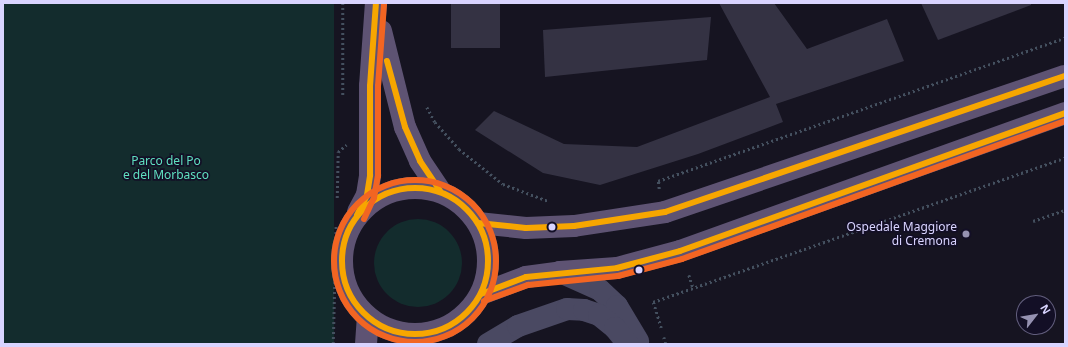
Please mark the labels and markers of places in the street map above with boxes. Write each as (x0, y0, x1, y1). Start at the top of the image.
place label: Ospedale Maggiore di Cremona (846, 220, 957, 248)
unlabelled marker (547, 222, 557, 232)
marker: Ospedale Maggiore di Cremona (960, 228, 972, 240)
unlabelled marker (634, 265, 644, 275)

